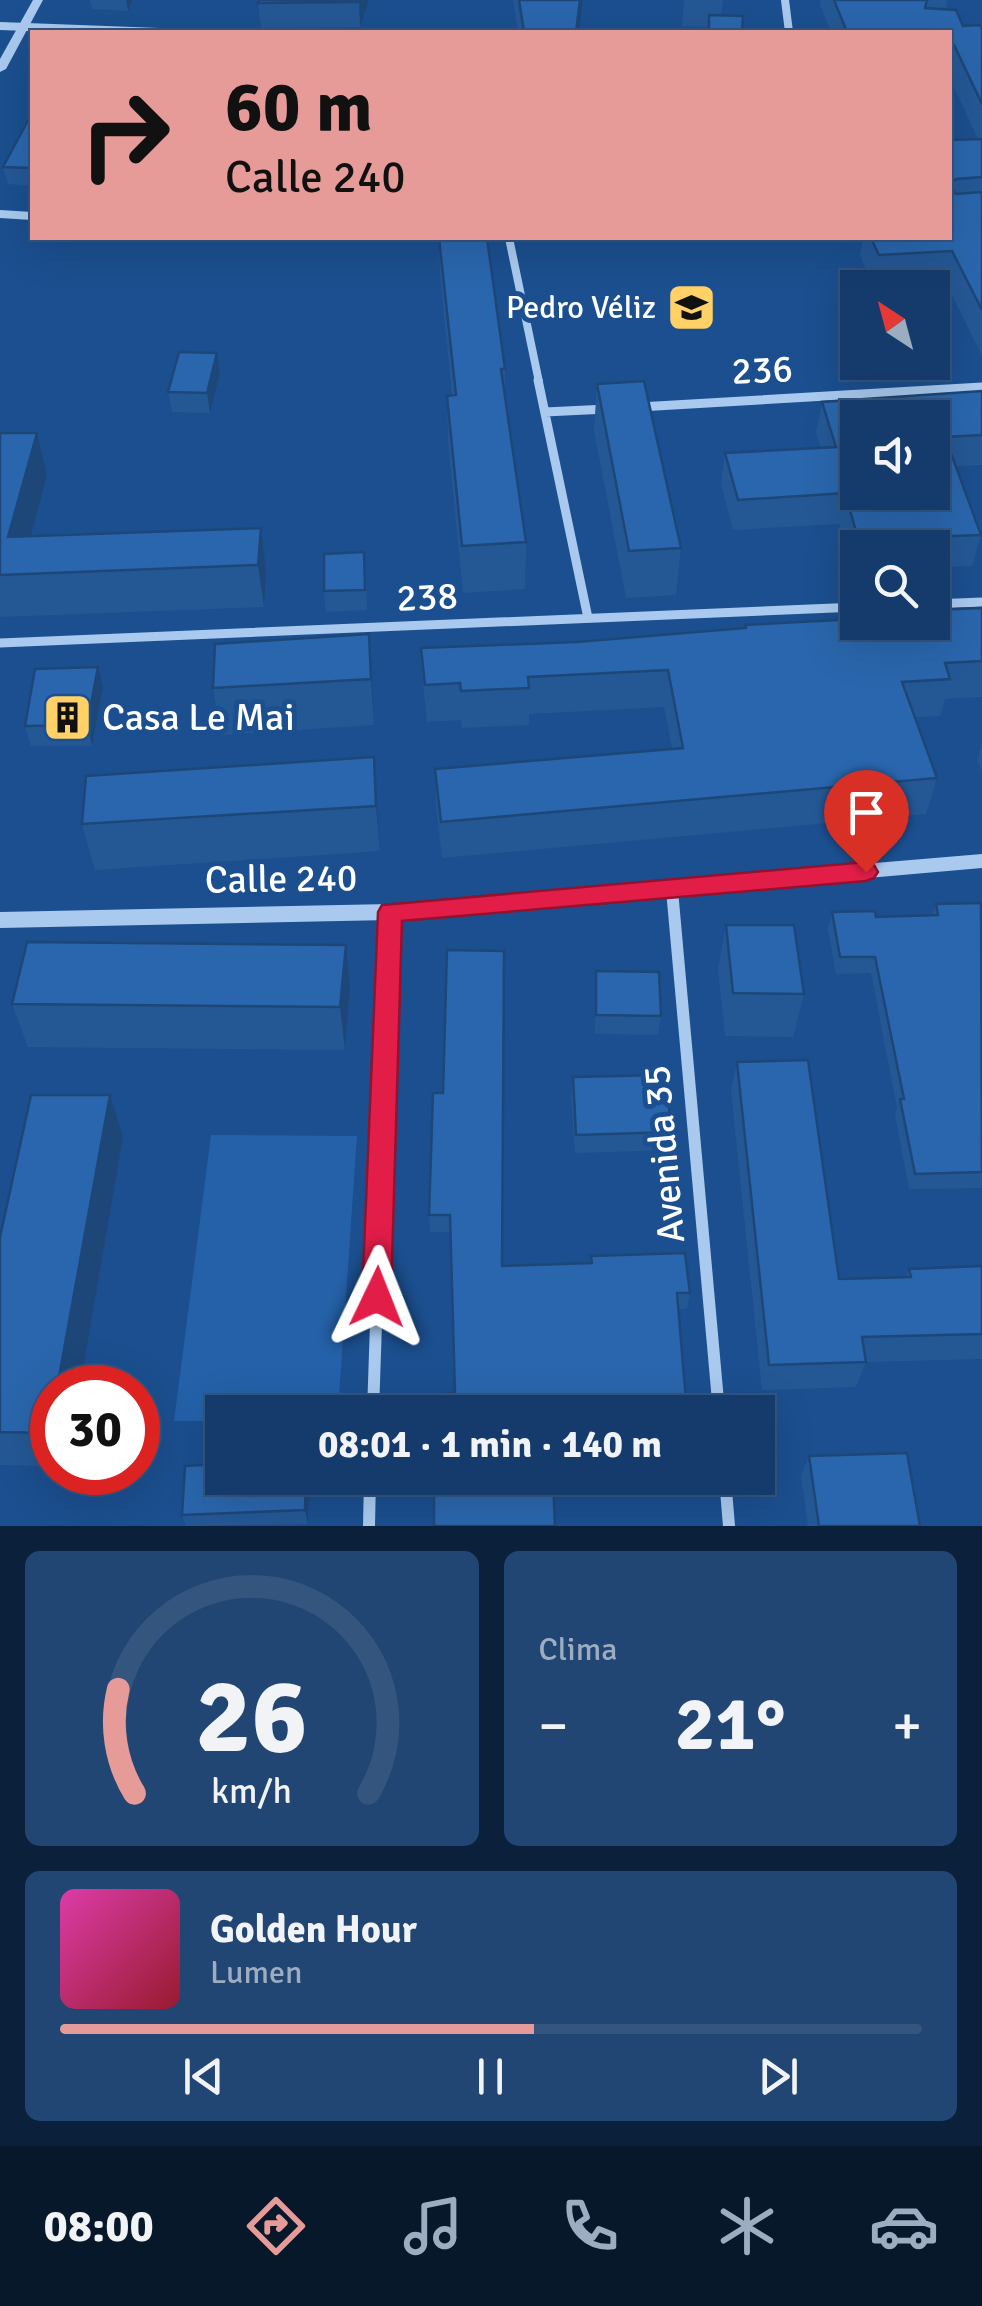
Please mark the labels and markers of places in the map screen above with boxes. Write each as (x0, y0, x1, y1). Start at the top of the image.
school or university icon: Pedro Véliz (665, 281, 717, 333)
place label: Pedro Véliz (506, 288, 656, 327)
building icon: Casa Le Mai (41, 691, 93, 743)
place label: Casa Le Mai (102, 694, 295, 741)
pin (824, 770, 909, 873)

